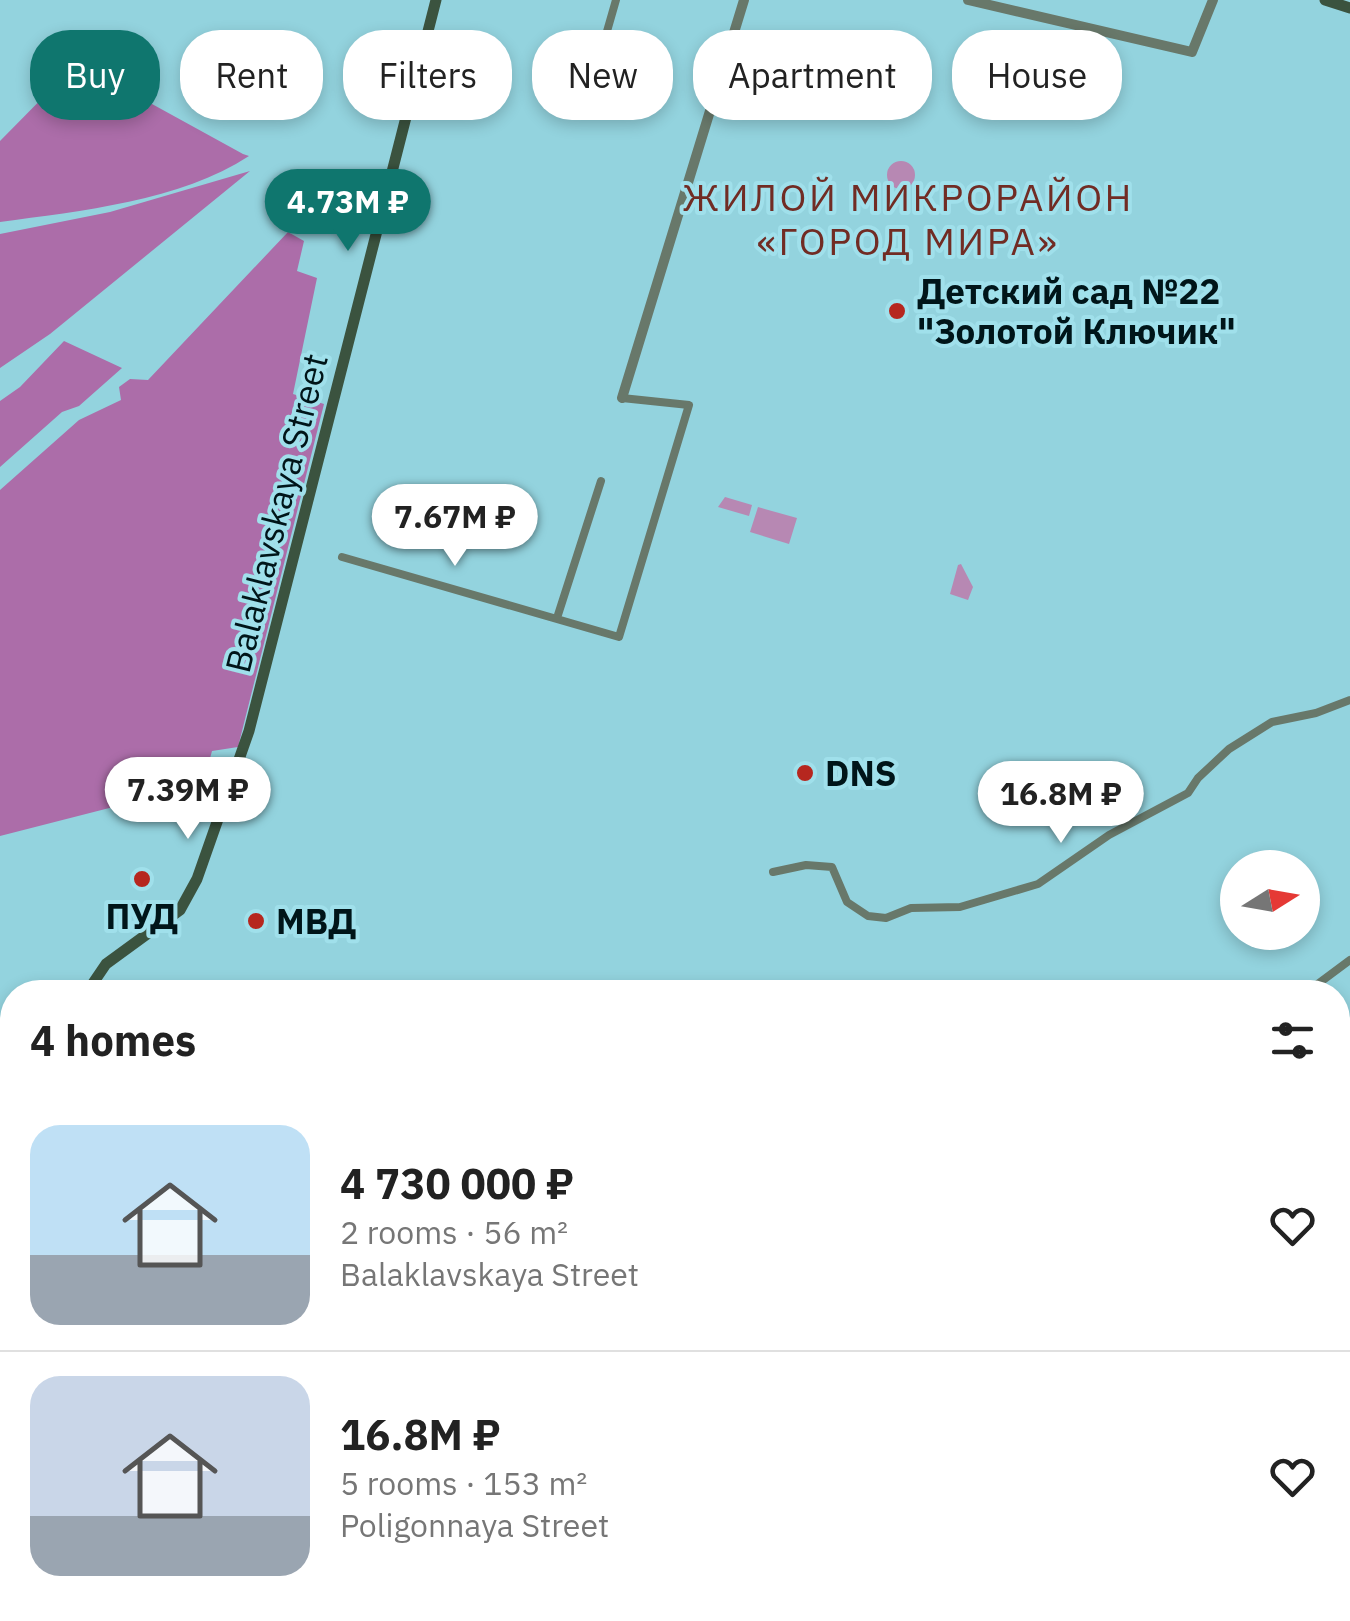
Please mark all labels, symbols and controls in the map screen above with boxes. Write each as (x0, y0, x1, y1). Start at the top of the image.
chip: Buy (30, 30, 160, 120)
chip: Rent (180, 30, 323, 120)
chip: Filters (343, 30, 512, 120)
chip: New (532, 30, 673, 120)
chip: Apartment (693, 30, 932, 120)
chip: House (952, 30, 1122, 120)
pin: 4.73M ₽ (256, 169, 440, 254)
district label: ЖИЛОЙ МИКРОРАЙОН «ГОРОД МИРА» (682, 172, 1134, 265)
text: 4.73M ₽ (287, 180, 409, 222)
place label: Детский сад №22 "Золотой Ключик" (917, 268, 1236, 354)
marker: Детский сад №22 "Золотой Ключик" (886, 300, 908, 322)
street label: Balaklavskaya Street (214, 349, 338, 677)
pin: 7.67M ₽ (363, 484, 547, 569)
text: 7.67M ₽ (394, 495, 516, 537)
place label: DNS (825, 750, 897, 796)
pin: 7.39M ₽ (96, 757, 280, 842)
pin: 16.8M ₽ (969, 761, 1153, 846)
marker: DNS (794, 762, 816, 784)
text: 7.39M ₽ (127, 768, 249, 810)
text: 16.8M ₽ (1000, 772, 1122, 814)
north arrow (1220, 850, 1320, 950)
map controls (1220, 850, 1320, 950)
marker: ПУД (131, 868, 153, 890)
place label: ПУД (106, 893, 178, 939)
place label: МВД (276, 898, 357, 944)
marker: МВД (245, 910, 267, 932)
text: 4 homes (30, 1013, 196, 1068)
icon: filters (1265, 1013, 1320, 1068)
text: 4 730 000 ₽ (340, 1156, 574, 1211)
icon: home (110, 1165, 230, 1285)
icon: heart (1265, 1198, 1320, 1253)
text: 2 rooms · 56 m² (340, 1211, 568, 1253)
text: Balaklavskaya Street (340, 1253, 639, 1295)
text: 16.8M ₽ (340, 1407, 501, 1462)
icon: home (110, 1416, 230, 1536)
icon: heart (1265, 1449, 1320, 1504)
text: 5 rooms · 153 m² (340, 1462, 587, 1504)
text: Poligonnaya Street (340, 1504, 609, 1546)

